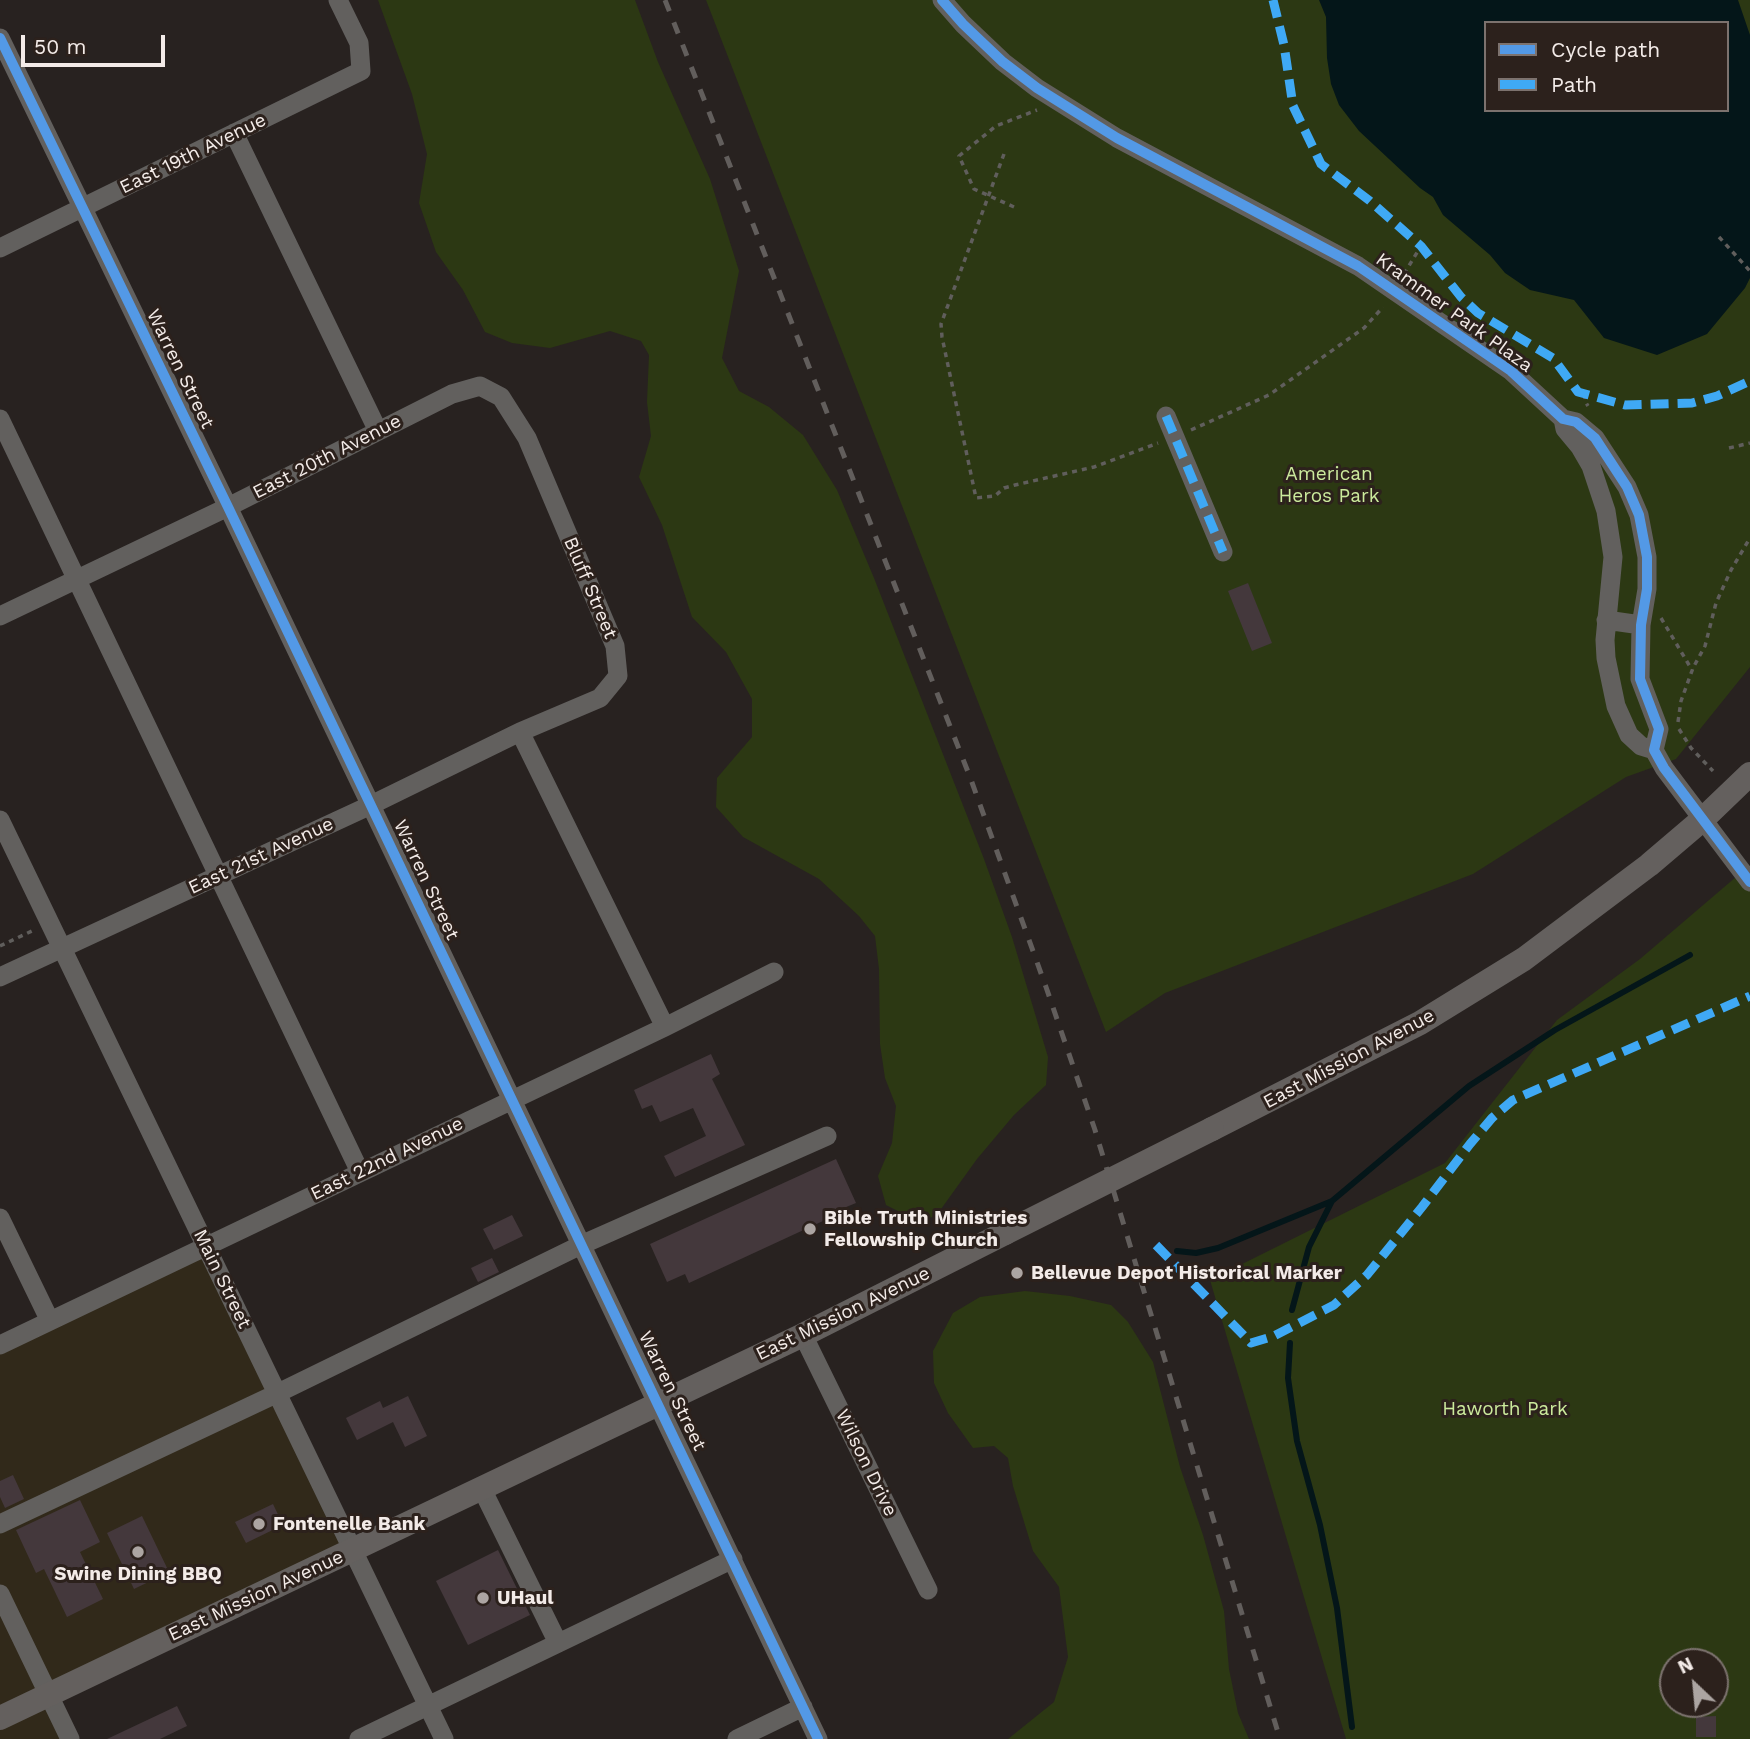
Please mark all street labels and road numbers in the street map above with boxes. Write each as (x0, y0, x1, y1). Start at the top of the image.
street label: East 19th Avenue (116, 109, 270, 199)
street label: Krammer Park Plaza (1371, 248, 1537, 378)
street label: Warren Street (141, 306, 219, 432)
street label: East 20th Avenue (249, 410, 405, 504)
street label: Bluff Street (558, 534, 622, 642)
street label: East 21st Avenue (185, 812, 337, 900)
street label: Warren Street (388, 816, 464, 944)
street label: East Mission Avenue (1260, 1004, 1438, 1114)
street label: East 22nd Avenue (307, 1112, 467, 1206)
street label: Main Street (188, 1226, 256, 1332)
street label: East Mission Avenue (752, 1262, 934, 1366)
street label: Warren Street (633, 1328, 711, 1454)
street label: Wilson Drive (830, 1406, 902, 1520)
street label: East Mission Avenue (165, 1545, 347, 1647)

